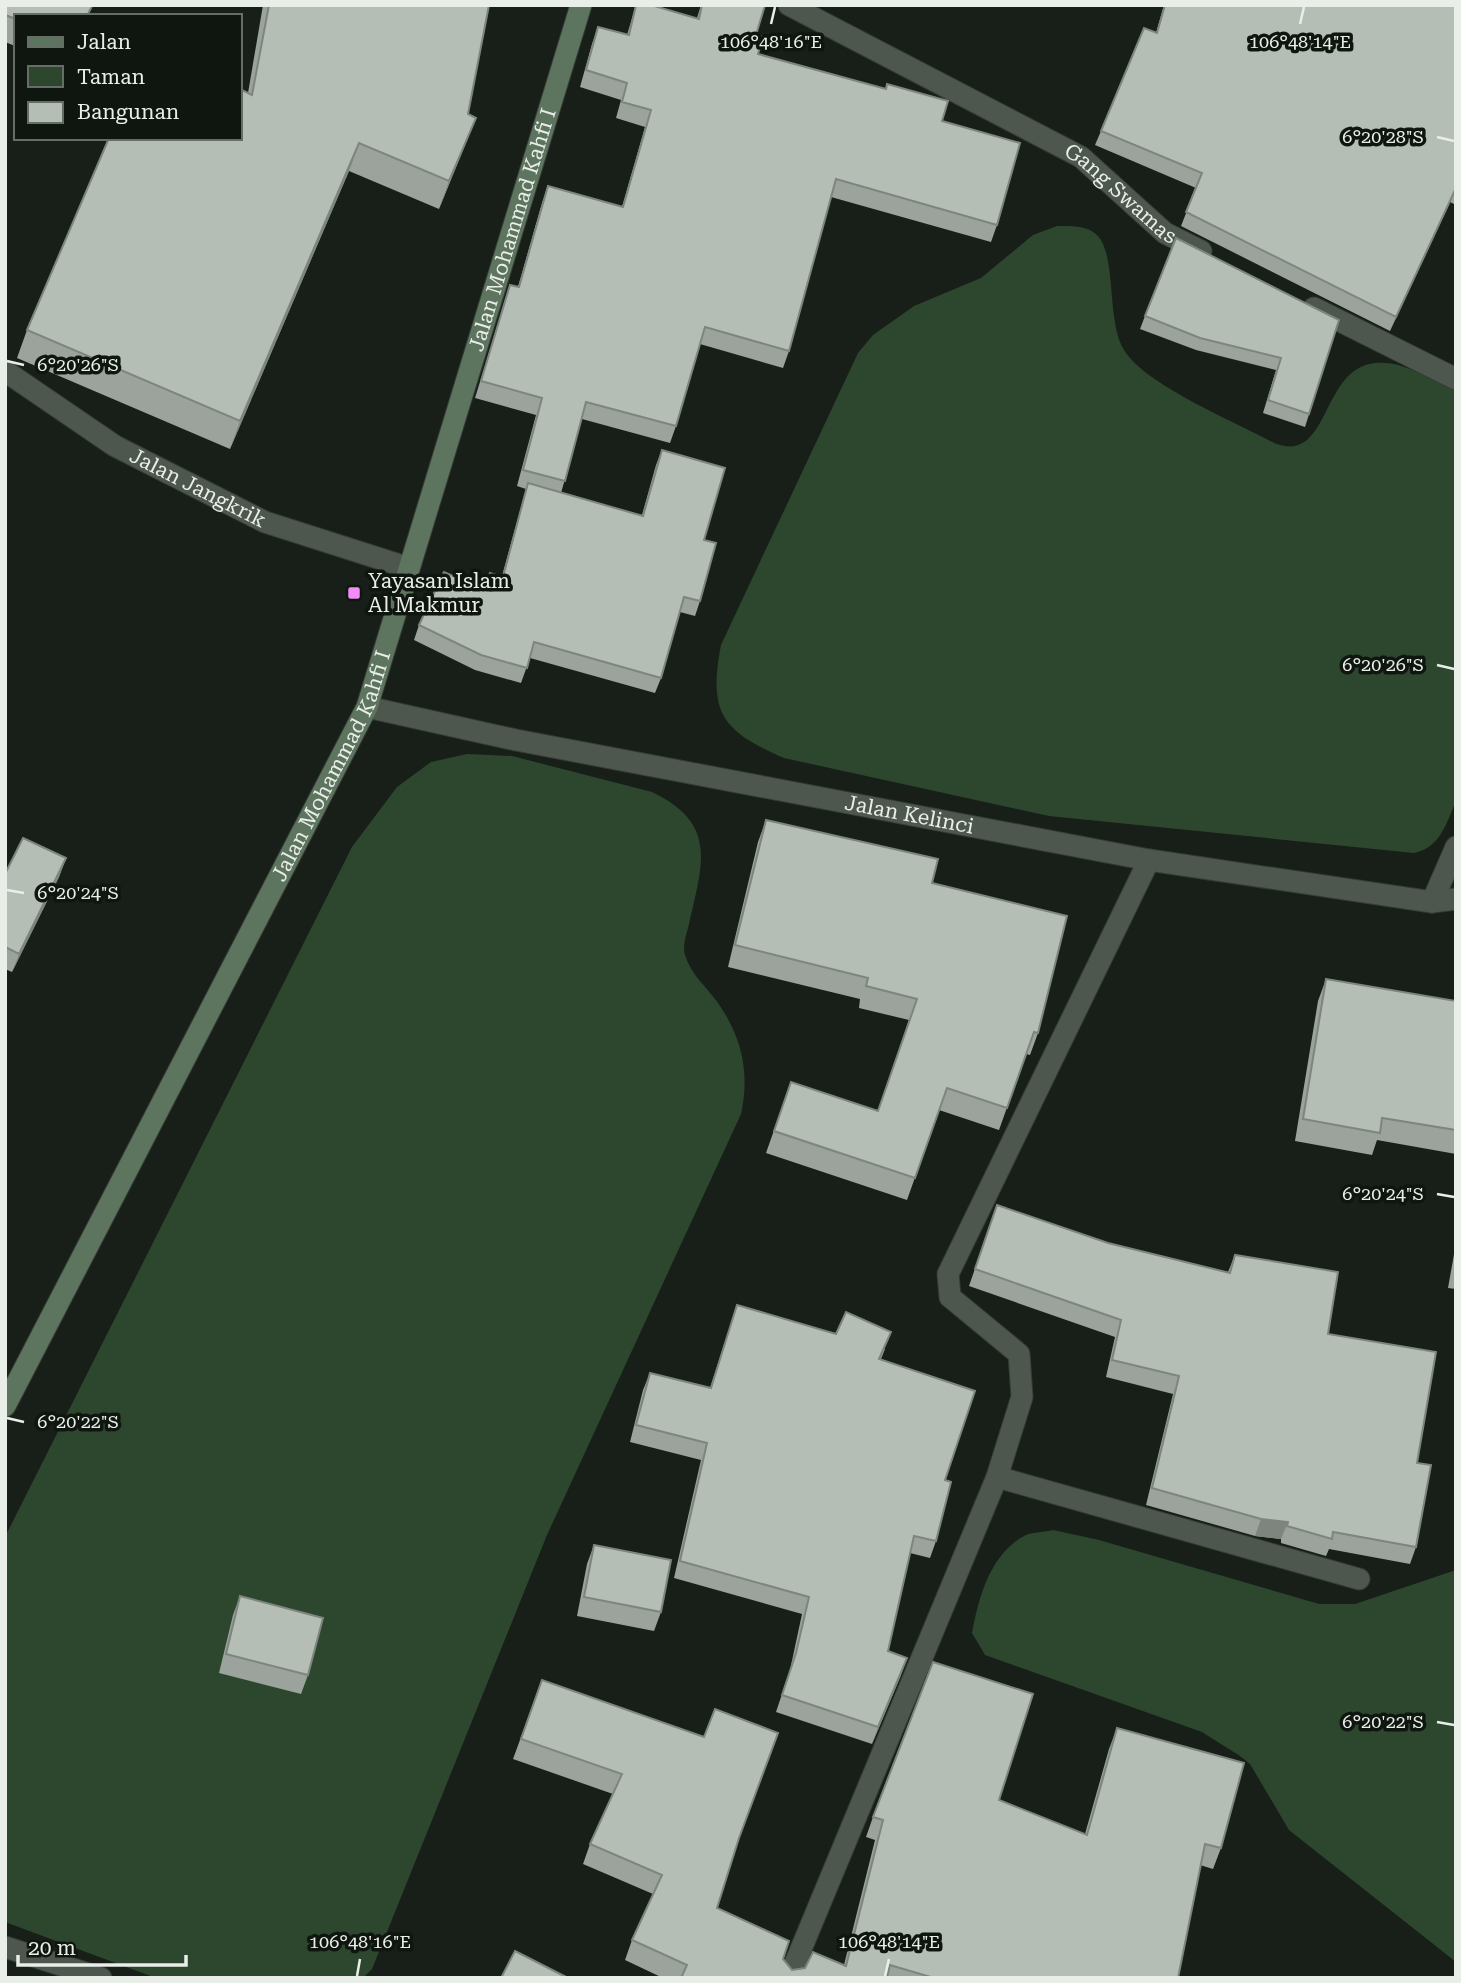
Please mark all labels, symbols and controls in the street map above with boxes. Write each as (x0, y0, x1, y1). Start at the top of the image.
legend (14, 14, 242, 140)
text: Jalan (77, 30, 132, 54)
text: 106°48'16"E (720, 31, 822, 52)
text: 106°48'14"E (1249, 31, 1351, 52)
text: Taman (77, 65, 146, 89)
text: Bangunan (77, 100, 180, 124)
street label: Jalan Mohammad Kahfi I (464, 105, 561, 354)
text: 6°20'28"S (1342, 126, 1424, 147)
street label: Gang Swamas (1061, 139, 1180, 249)
text: 6°20'26"S (37, 354, 119, 375)
street label: Jalan Jangkrik (126, 443, 270, 533)
place label: Yayasan Islam Al Makmur (368, 569, 510, 617)
marker: Yayasan Islam Al Makmur (346, 585, 362, 601)
street label: Jalan Mohammad Kahfi I (267, 648, 395, 885)
text: 6°20'26"S (1342, 654, 1424, 675)
street label: Jalan Kelinci (843, 791, 976, 839)
text: 6°20'24"S (37, 882, 119, 903)
text: 6°20'24"S (1342, 1183, 1424, 1204)
text: 6°20'22"S (37, 1411, 119, 1432)
text: 6°20'22"S (1342, 1711, 1424, 1732)
scale bar (18, 1924, 186, 1968)
text: 106°48'16"E (309, 1931, 411, 1952)
text: 106°48'14"E (838, 1931, 940, 1952)
text: 20 m (28, 1936, 76, 1960)

